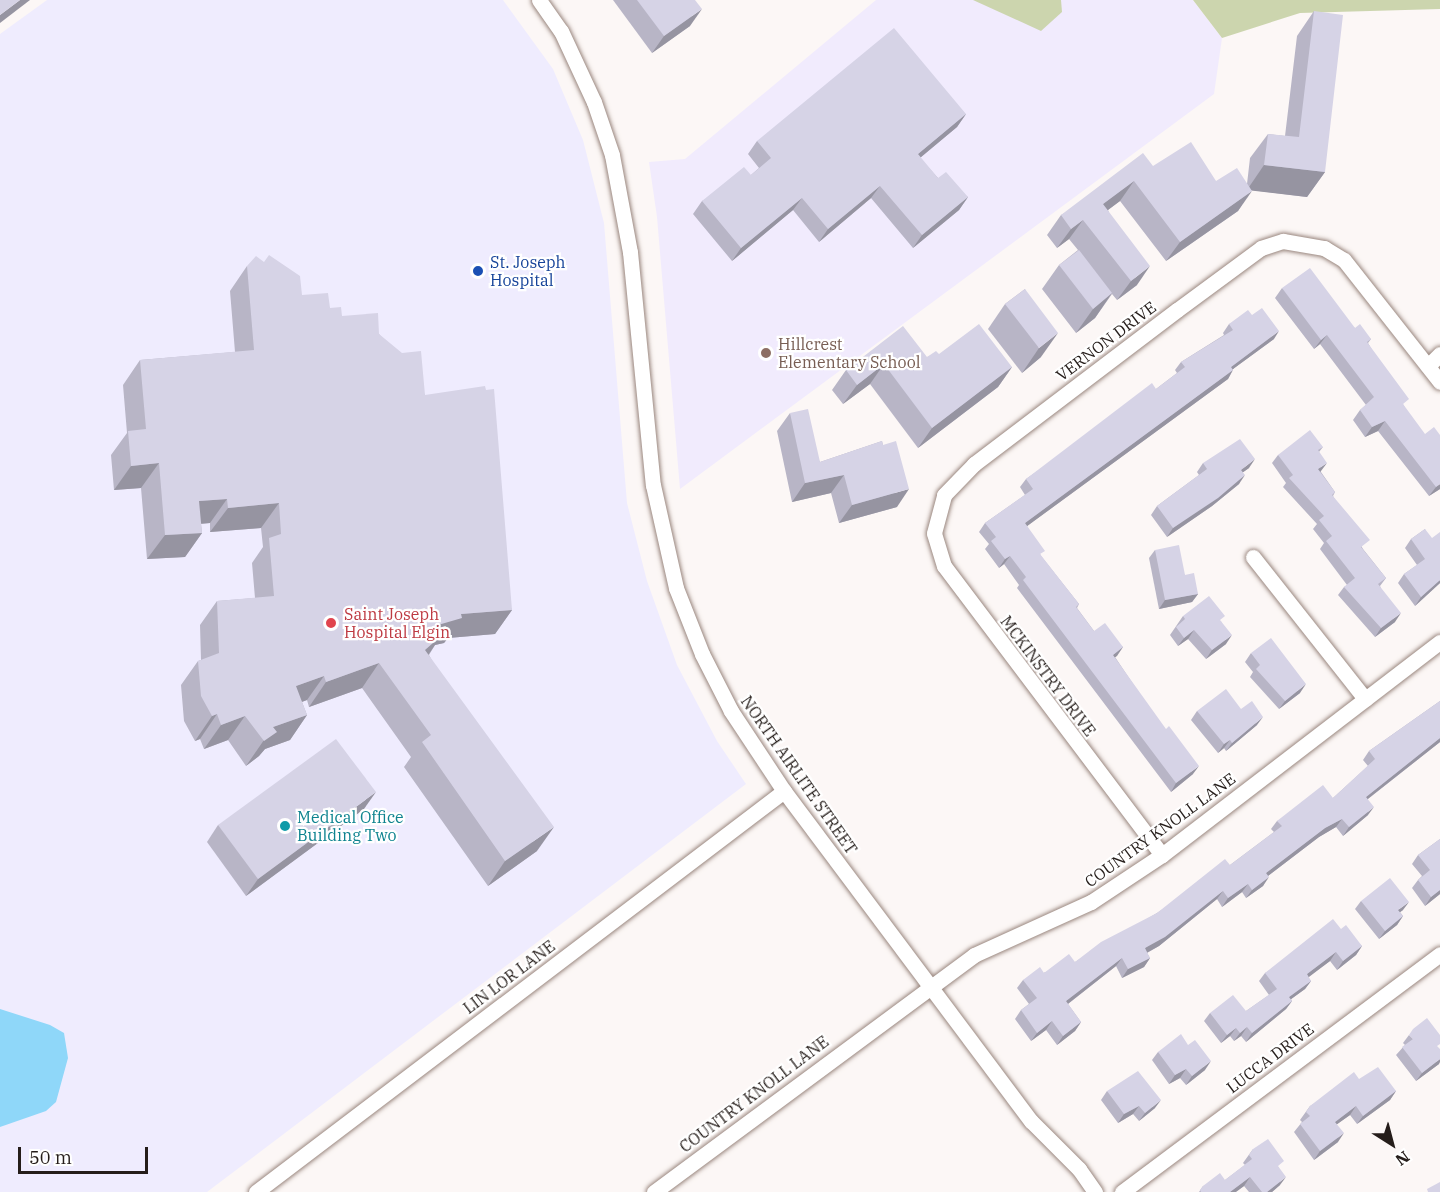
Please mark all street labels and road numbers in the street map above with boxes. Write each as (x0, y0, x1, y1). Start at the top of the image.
street label: VERNON DRIVE (1052, 297, 1160, 385)
street label: MCKINSTRY DRIVE (996, 612, 1100, 740)
street label: NORTH AIRLITE STREET (737, 692, 861, 858)
street label: COUNTRY KNOLL LANE (1081, 769, 1239, 891)
street label: LIN LOR LANE (459, 936, 559, 1018)
street label: LUCCA DRIVE (1223, 1019, 1317, 1097)
street label: COUNTRY KNOLL LANE (676, 1032, 832, 1156)

